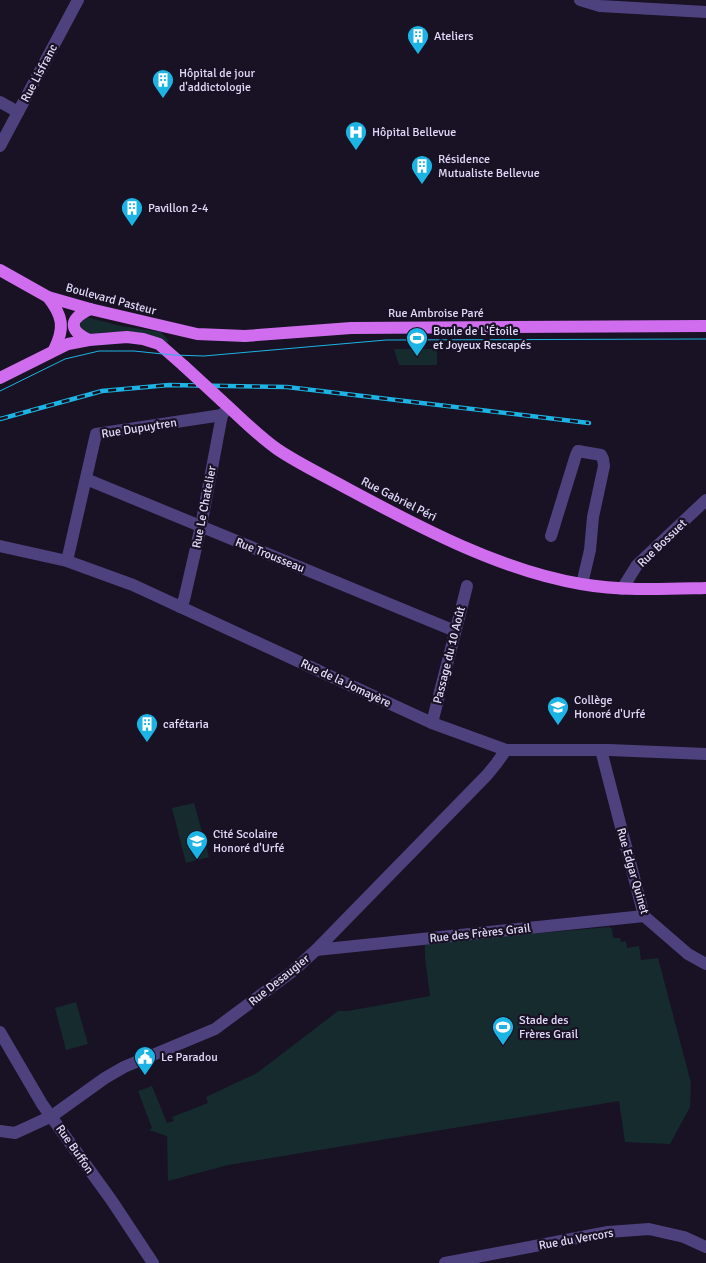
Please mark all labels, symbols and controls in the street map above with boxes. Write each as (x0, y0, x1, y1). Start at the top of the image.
building icon: Ateliers (406, 24, 430, 55)
place label: Ateliers (434, 29, 474, 44)
street label: Rue Lisfranc (18, 41, 61, 105)
place label: Hôpital de jour d'addictologie (179, 66, 255, 95)
building icon: Hôpital de jour d'addictologie (151, 68, 175, 99)
hospital icon: Hôpital Bellevue (344, 120, 368, 151)
place label: Hôpital Bellevue (372, 125, 456, 140)
place label: Résidence Mutualiste Bellevue (438, 152, 540, 181)
building icon: Résidence Mutualiste Bellevue (410, 154, 434, 185)
building icon: Pavillon 2-4 (120, 196, 144, 227)
place label: Pavillon 2-4 (148, 201, 209, 216)
street label: Boulevard Pasteur (64, 280, 158, 319)
street label: Rue Ambroise Paré (388, 306, 484, 321)
place label: Boule de L'Étoile et Joyeux Rescapés (433, 324, 531, 353)
sports icon: Boule de L'Étoile et Joyeux Rescapés (405, 326, 429, 357)
street label: Rue Dupuytren (100, 415, 178, 442)
street label: Rue Le Chatelier (189, 464, 220, 550)
street label: Rue Gabriel Péri (359, 474, 439, 525)
street label: Rue Bossuet (635, 516, 690, 571)
street label: Rue Trousseau (233, 535, 307, 576)
street label: Passage du 10 Août (430, 605, 469, 705)
street label: Rue de la Jomayère (298, 656, 393, 711)
place label: Collège Honoré d'Urfé (574, 693, 646, 722)
school or university icon: Collège Honoré d'Urfé (546, 695, 570, 726)
building icon: cafétaria (135, 712, 159, 743)
place label: cafétaria (163, 717, 209, 732)
street label: Rue Edgar Quinet (613, 826, 652, 916)
place label: Cité Scolaire Honoré d'Urfé (213, 827, 285, 856)
school or university icon: Cité Scolaire Honoré d'Urfé (185, 829, 209, 860)
street label: Rue des Frères Grail (429, 921, 532, 946)
street label: Rue Desaugier (246, 951, 313, 1009)
place label: Stade des Frères Grail (519, 1013, 579, 1042)
sports icon: Stade des Frères Grail (491, 1015, 515, 1046)
public building icon: Le Paradou (133, 1045, 157, 1076)
place label: Le Paradou (161, 1050, 218, 1065)
street label: Rue Buffon (52, 1122, 97, 1177)
street label: Rue du Vercors (538, 1226, 615, 1253)

